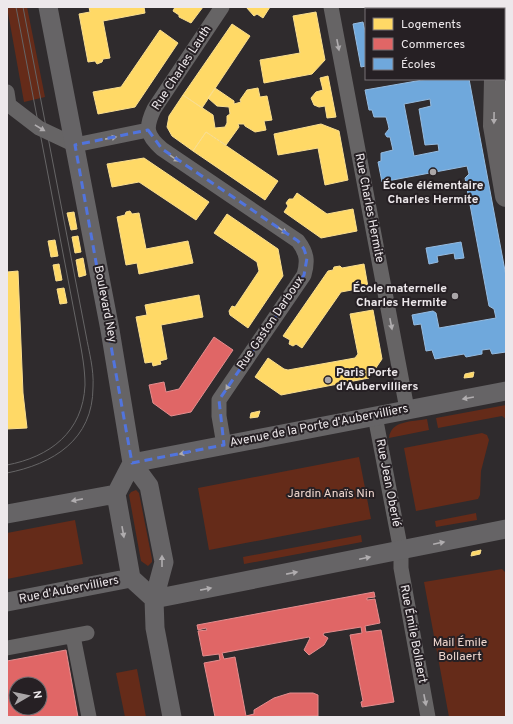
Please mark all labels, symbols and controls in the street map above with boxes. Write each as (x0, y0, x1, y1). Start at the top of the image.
legend (365, 8, 505, 80)
text: Logements (401, 17, 461, 33)
street label: Rue Charles Lauth (149, 22, 215, 114)
text: Commerces (401, 37, 465, 53)
one-way arrow (336, 39, 342, 51)
text: Écoles (401, 57, 436, 73)
one-way arrow (491, 112, 498, 124)
one-way arrow (34, 125, 46, 132)
one-way arrow (105, 134, 118, 140)
street label: Rue Charles Hermite (351, 152, 387, 264)
one-way arrow (169, 154, 180, 162)
marker: École élémentaire Charles Hermite (428, 167, 438, 177)
place label: École élémentaire Charles Hermite (383, 178, 484, 208)
one-way arrow (277, 226, 287, 234)
street label: Boulevard Ney (90, 264, 120, 344)
street label: Rue Gaston Darboux (234, 273, 308, 373)
place label: École maternelle Charles Hermite (353, 281, 447, 311)
marker: École maternelle Charles Hermite (450, 291, 460, 301)
one-way arrow (389, 318, 395, 330)
place label: Paris Porte d'Aubervilliers (336, 365, 419, 395)
marker: Paris Porte d'Aubervilliers (323, 375, 333, 385)
one-way arrow (225, 380, 233, 391)
one-way arrow (462, 395, 474, 401)
street label: Avenue de la Porte d'Aubervilliers (228, 401, 410, 451)
street label: Rue Jean Oberlé (372, 438, 404, 528)
one-way arrow (179, 450, 192, 456)
park label: Jardin Anaïs Nin (287, 486, 375, 502)
one-way arrow (71, 498, 83, 504)
one-way arrow (120, 526, 126, 538)
one-way arrow (433, 539, 446, 545)
one-way arrow (159, 554, 165, 567)
one-way arrow (359, 555, 371, 561)
one-way arrow (286, 569, 298, 575)
street label: Rue d'Aubervilliers (18, 572, 120, 608)
street label: Rue Émile Bollaert (396, 583, 430, 685)
one-way arrow (200, 586, 212, 592)
park label: Mail Émile Bollaert (433, 635, 487, 665)
north arrow (8, 676, 48, 716)
text: N (29, 690, 44, 700)
one-way arrow (422, 693, 428, 706)

